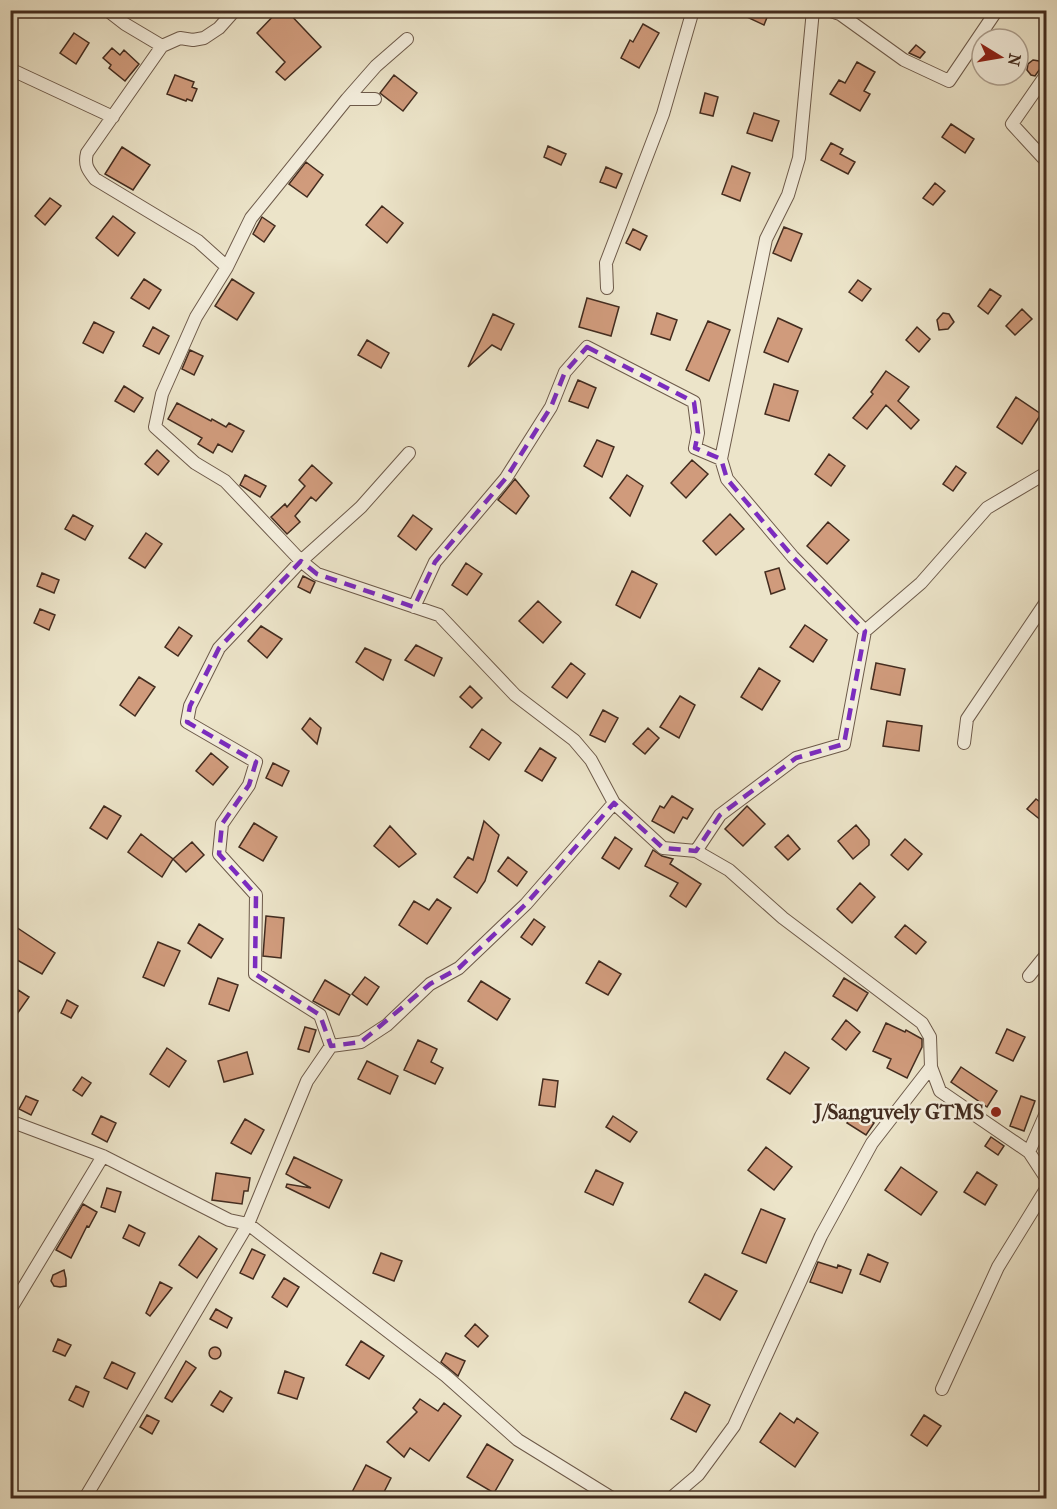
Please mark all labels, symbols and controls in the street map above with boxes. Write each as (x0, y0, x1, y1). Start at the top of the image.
north arrow (970, 27, 1030, 87)
text: N (1004, 52, 1025, 68)
place label: J/Sanguvely GTMS (812, 1100, 984, 1124)
marker: J/Sanguvely GTMS (989, 1105, 1003, 1119)

